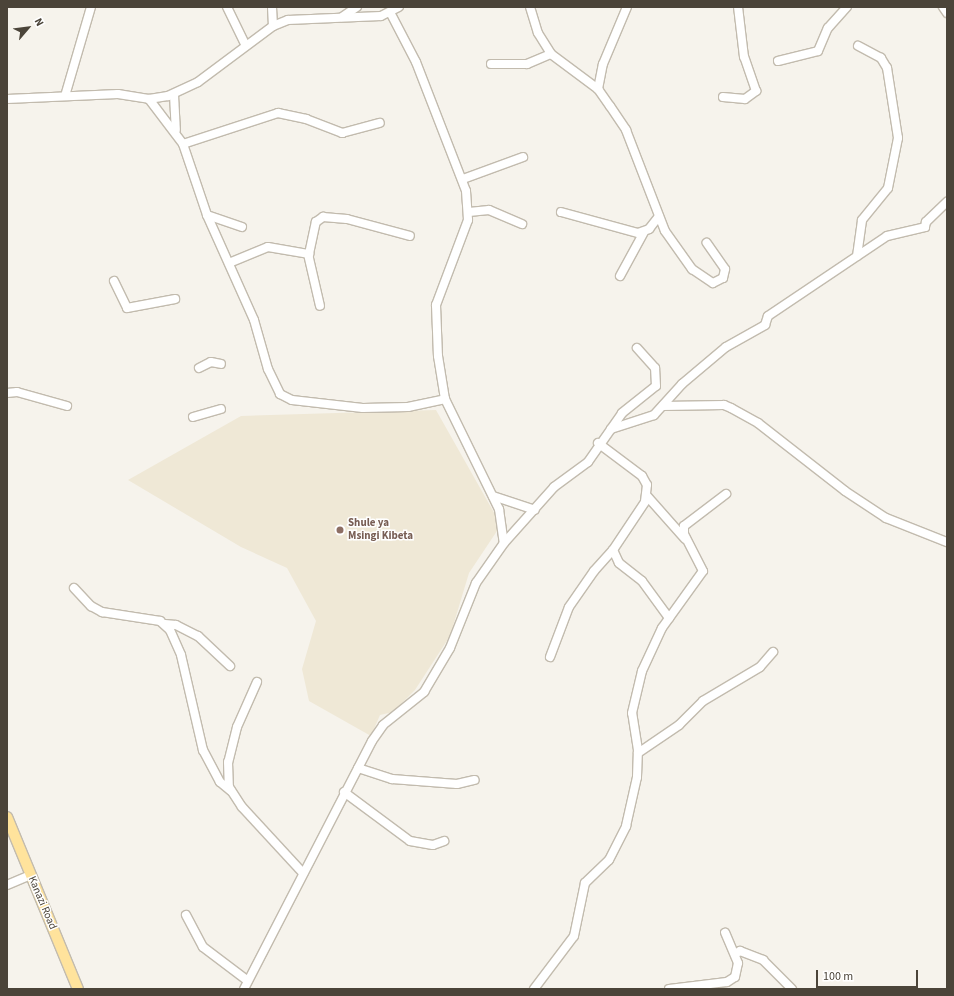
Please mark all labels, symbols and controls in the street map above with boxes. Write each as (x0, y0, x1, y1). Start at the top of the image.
north arrow (8, 8, 48, 48)
text: N (31, 15, 47, 29)
place label: Shule ya Msingi Kibeta (348, 517, 413, 543)
marker: Shule ya Msingi Kibeta (335, 525, 345, 535)
street label: Kanazi Road (25, 874, 59, 932)
scale bar (818, 962, 920, 988)
text: 100 m (823, 968, 853, 985)

